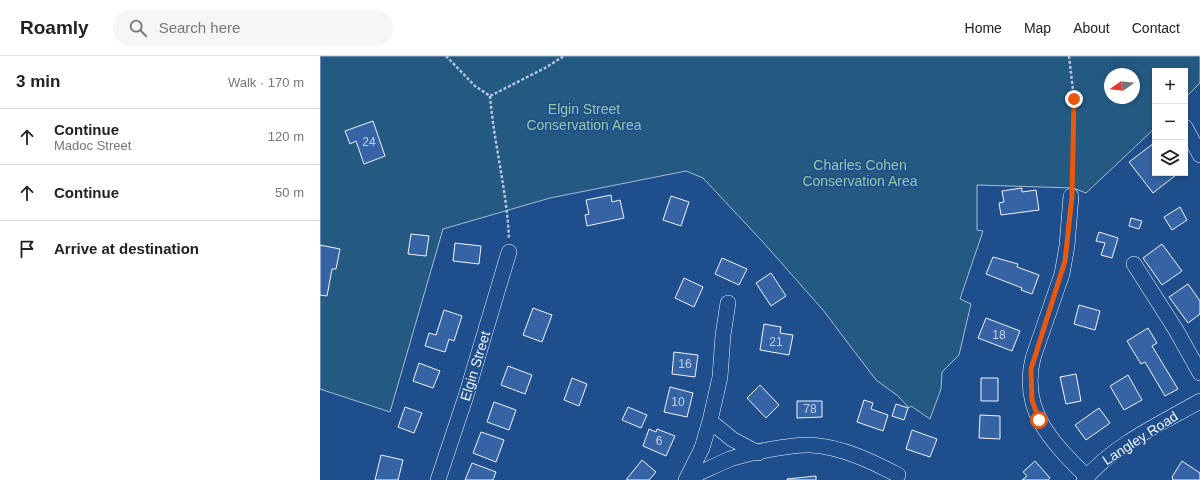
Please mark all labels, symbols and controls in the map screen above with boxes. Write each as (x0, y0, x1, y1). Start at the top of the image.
search box (113, 10, 393, 46)
text: Roamly (20, 17, 89, 38)
icon: search (127, 17, 149, 39)
text: Search here (159, 19, 240, 36)
text: Home (965, 20, 1002, 36)
text: Map (1024, 20, 1051, 36)
text: About (1073, 20, 1110, 36)
text: Contact (1132, 20, 1180, 36)
north arrow (1104, 68, 1140, 104)
map controls (1152, 68, 1188, 176)
button: + (1152, 68, 1188, 104)
text: 3 min (16, 72, 60, 91)
text: Walk · 170 m (228, 75, 304, 90)
route end (1065, 90, 1083, 108)
park label: Elgin Street Conservation Area (526, 101, 642, 133)
button: − (1152, 104, 1188, 140)
text: Continue (54, 121, 119, 138)
icon: ahead (16, 126, 38, 148)
text: 120 m (268, 129, 304, 144)
house number: 24 (362, 135, 376, 149)
text: Madoc Street (54, 138, 131, 153)
button: layers (1152, 140, 1188, 176)
park label: Charles Cohen Conservation Area (802, 157, 918, 189)
icon: ahead (16, 182, 38, 204)
text: Continue (54, 184, 119, 201)
text: 50 m (275, 185, 304, 200)
icon: arrive (16, 238, 38, 260)
text: Arrive at destination (54, 240, 199, 257)
house number: 18 (992, 328, 1006, 342)
street label: Elgin Street (457, 329, 493, 403)
house number: 21 (769, 335, 783, 349)
house number: 16 (678, 357, 692, 371)
house number: 10 (671, 395, 685, 409)
house number: 78 (803, 402, 817, 416)
street label: Langley Road (1099, 408, 1181, 468)
route start (1030, 411, 1048, 429)
house number: 6 (656, 434, 663, 448)

